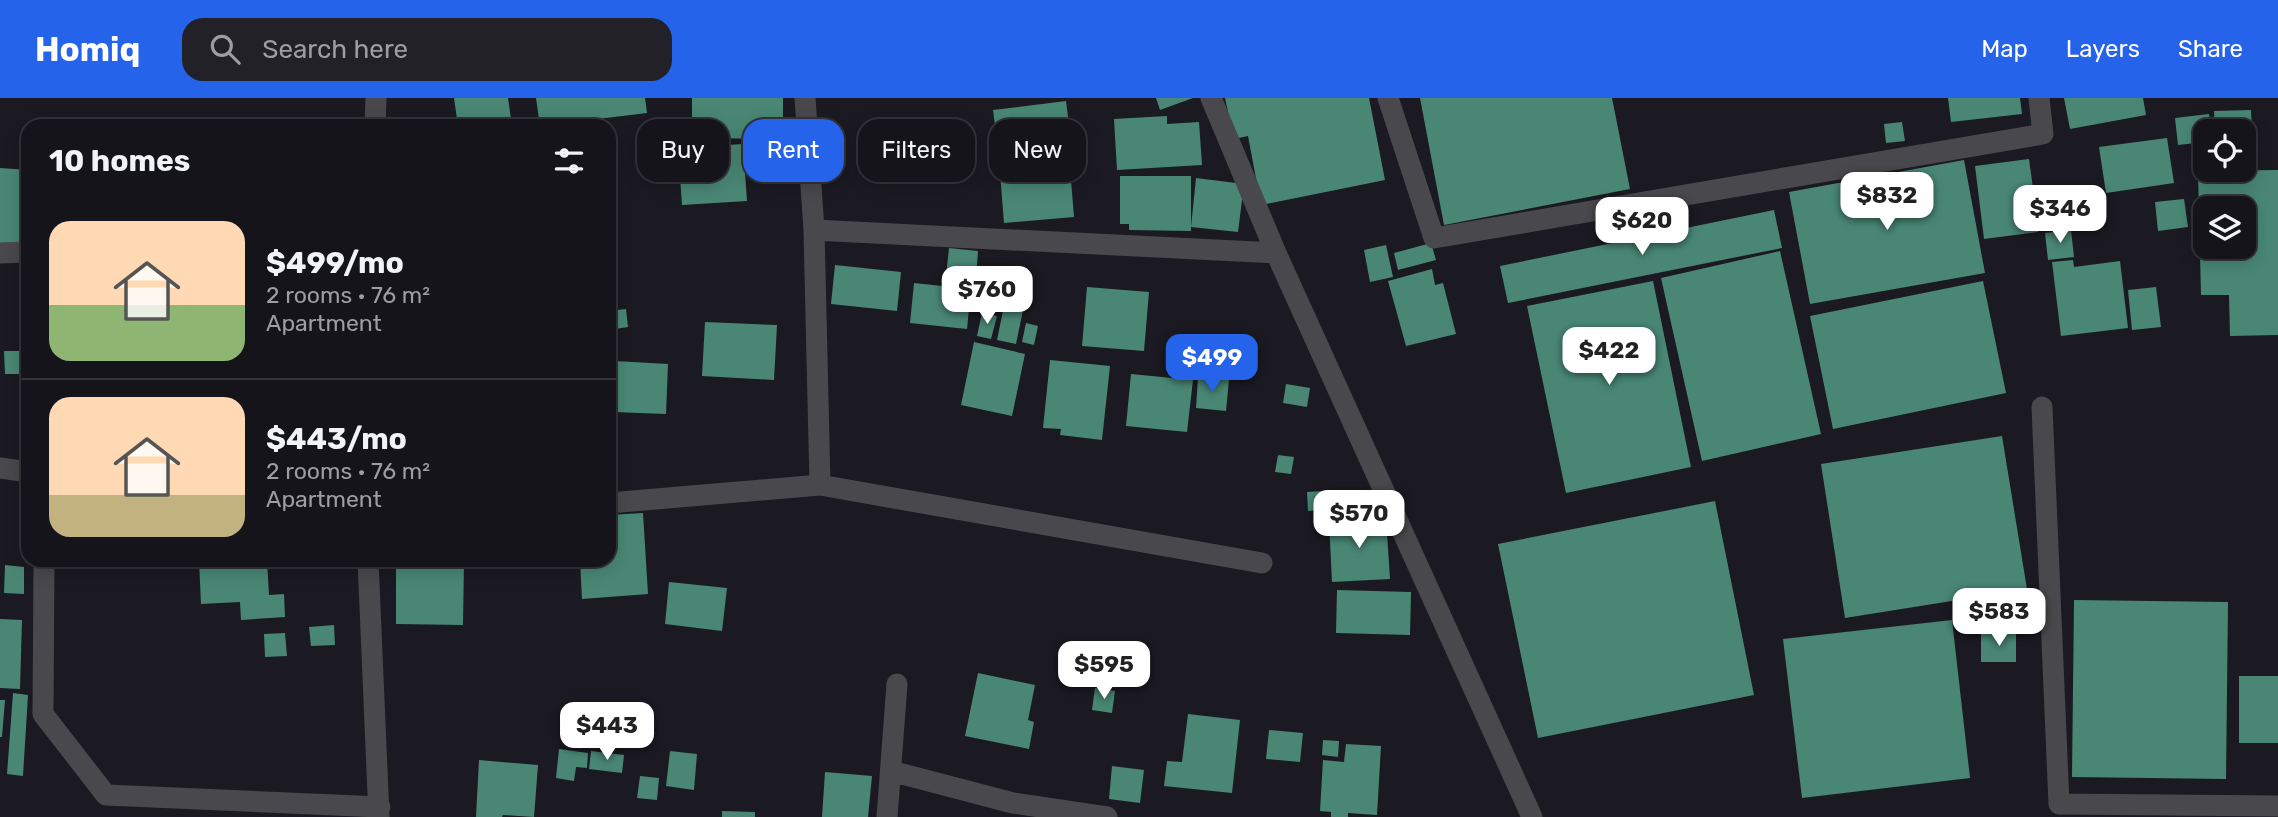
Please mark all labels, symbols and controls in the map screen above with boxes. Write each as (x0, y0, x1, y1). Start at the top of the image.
search box (182, 18, 672, 81)
text: Homiq (35, 30, 140, 69)
icon: search (206, 30, 244, 68)
text: Search here (262, 34, 408, 65)
text: Map (1981, 35, 2028, 63)
text: Layers (2066, 35, 2140, 63)
text: Share (2178, 35, 2243, 63)
chip: Buy (637, 119, 729, 182)
chip: Rent (743, 119, 844, 182)
chip: Filters (858, 119, 975, 182)
chip: New (989, 119, 1086, 182)
map controls (2193, 119, 2256, 259)
button: locate (2193, 119, 2256, 182)
icon: filters (550, 142, 588, 180)
text: 10 homes (49, 143, 190, 179)
pin: $832 (1846, 172, 1928, 232)
text: $832 (1856, 181, 1918, 209)
pin: $346 (2019, 186, 2101, 245)
text: $346 (2029, 194, 2091, 222)
button: layers (2193, 196, 2256, 259)
pin: $620 (1601, 198, 1683, 257)
text: $620 (1612, 206, 1672, 234)
text: $499/mo (266, 245, 404, 281)
icon: home (105, 249, 189, 333)
pin: $760 (946, 266, 1028, 326)
text: $760 (958, 275, 1016, 303)
text: 2 rooms · 76 m² (266, 281, 430, 309)
text: Apartment (266, 309, 382, 337)
pin: $422 (1568, 328, 1650, 387)
pin: $499 (1171, 334, 1253, 394)
text: $422 (1579, 336, 1639, 364)
text: $499 (1182, 343, 1242, 371)
text: $443/mo (266, 421, 407, 457)
icon: home (105, 425, 189, 509)
text: 2 rooms · 76 m² (266, 457, 430, 485)
text: Apartment (266, 485, 382, 513)
pin: $570 (1318, 490, 1400, 550)
text: $570 (1329, 499, 1389, 527)
pin: $583 (1958, 588, 2040, 648)
text: $583 (1969, 597, 2029, 625)
pin: $595 (1063, 642, 1145, 701)
text: $595 (1074, 650, 1134, 678)
pin: $443 (566, 702, 648, 762)
text: $443 (576, 711, 638, 739)

